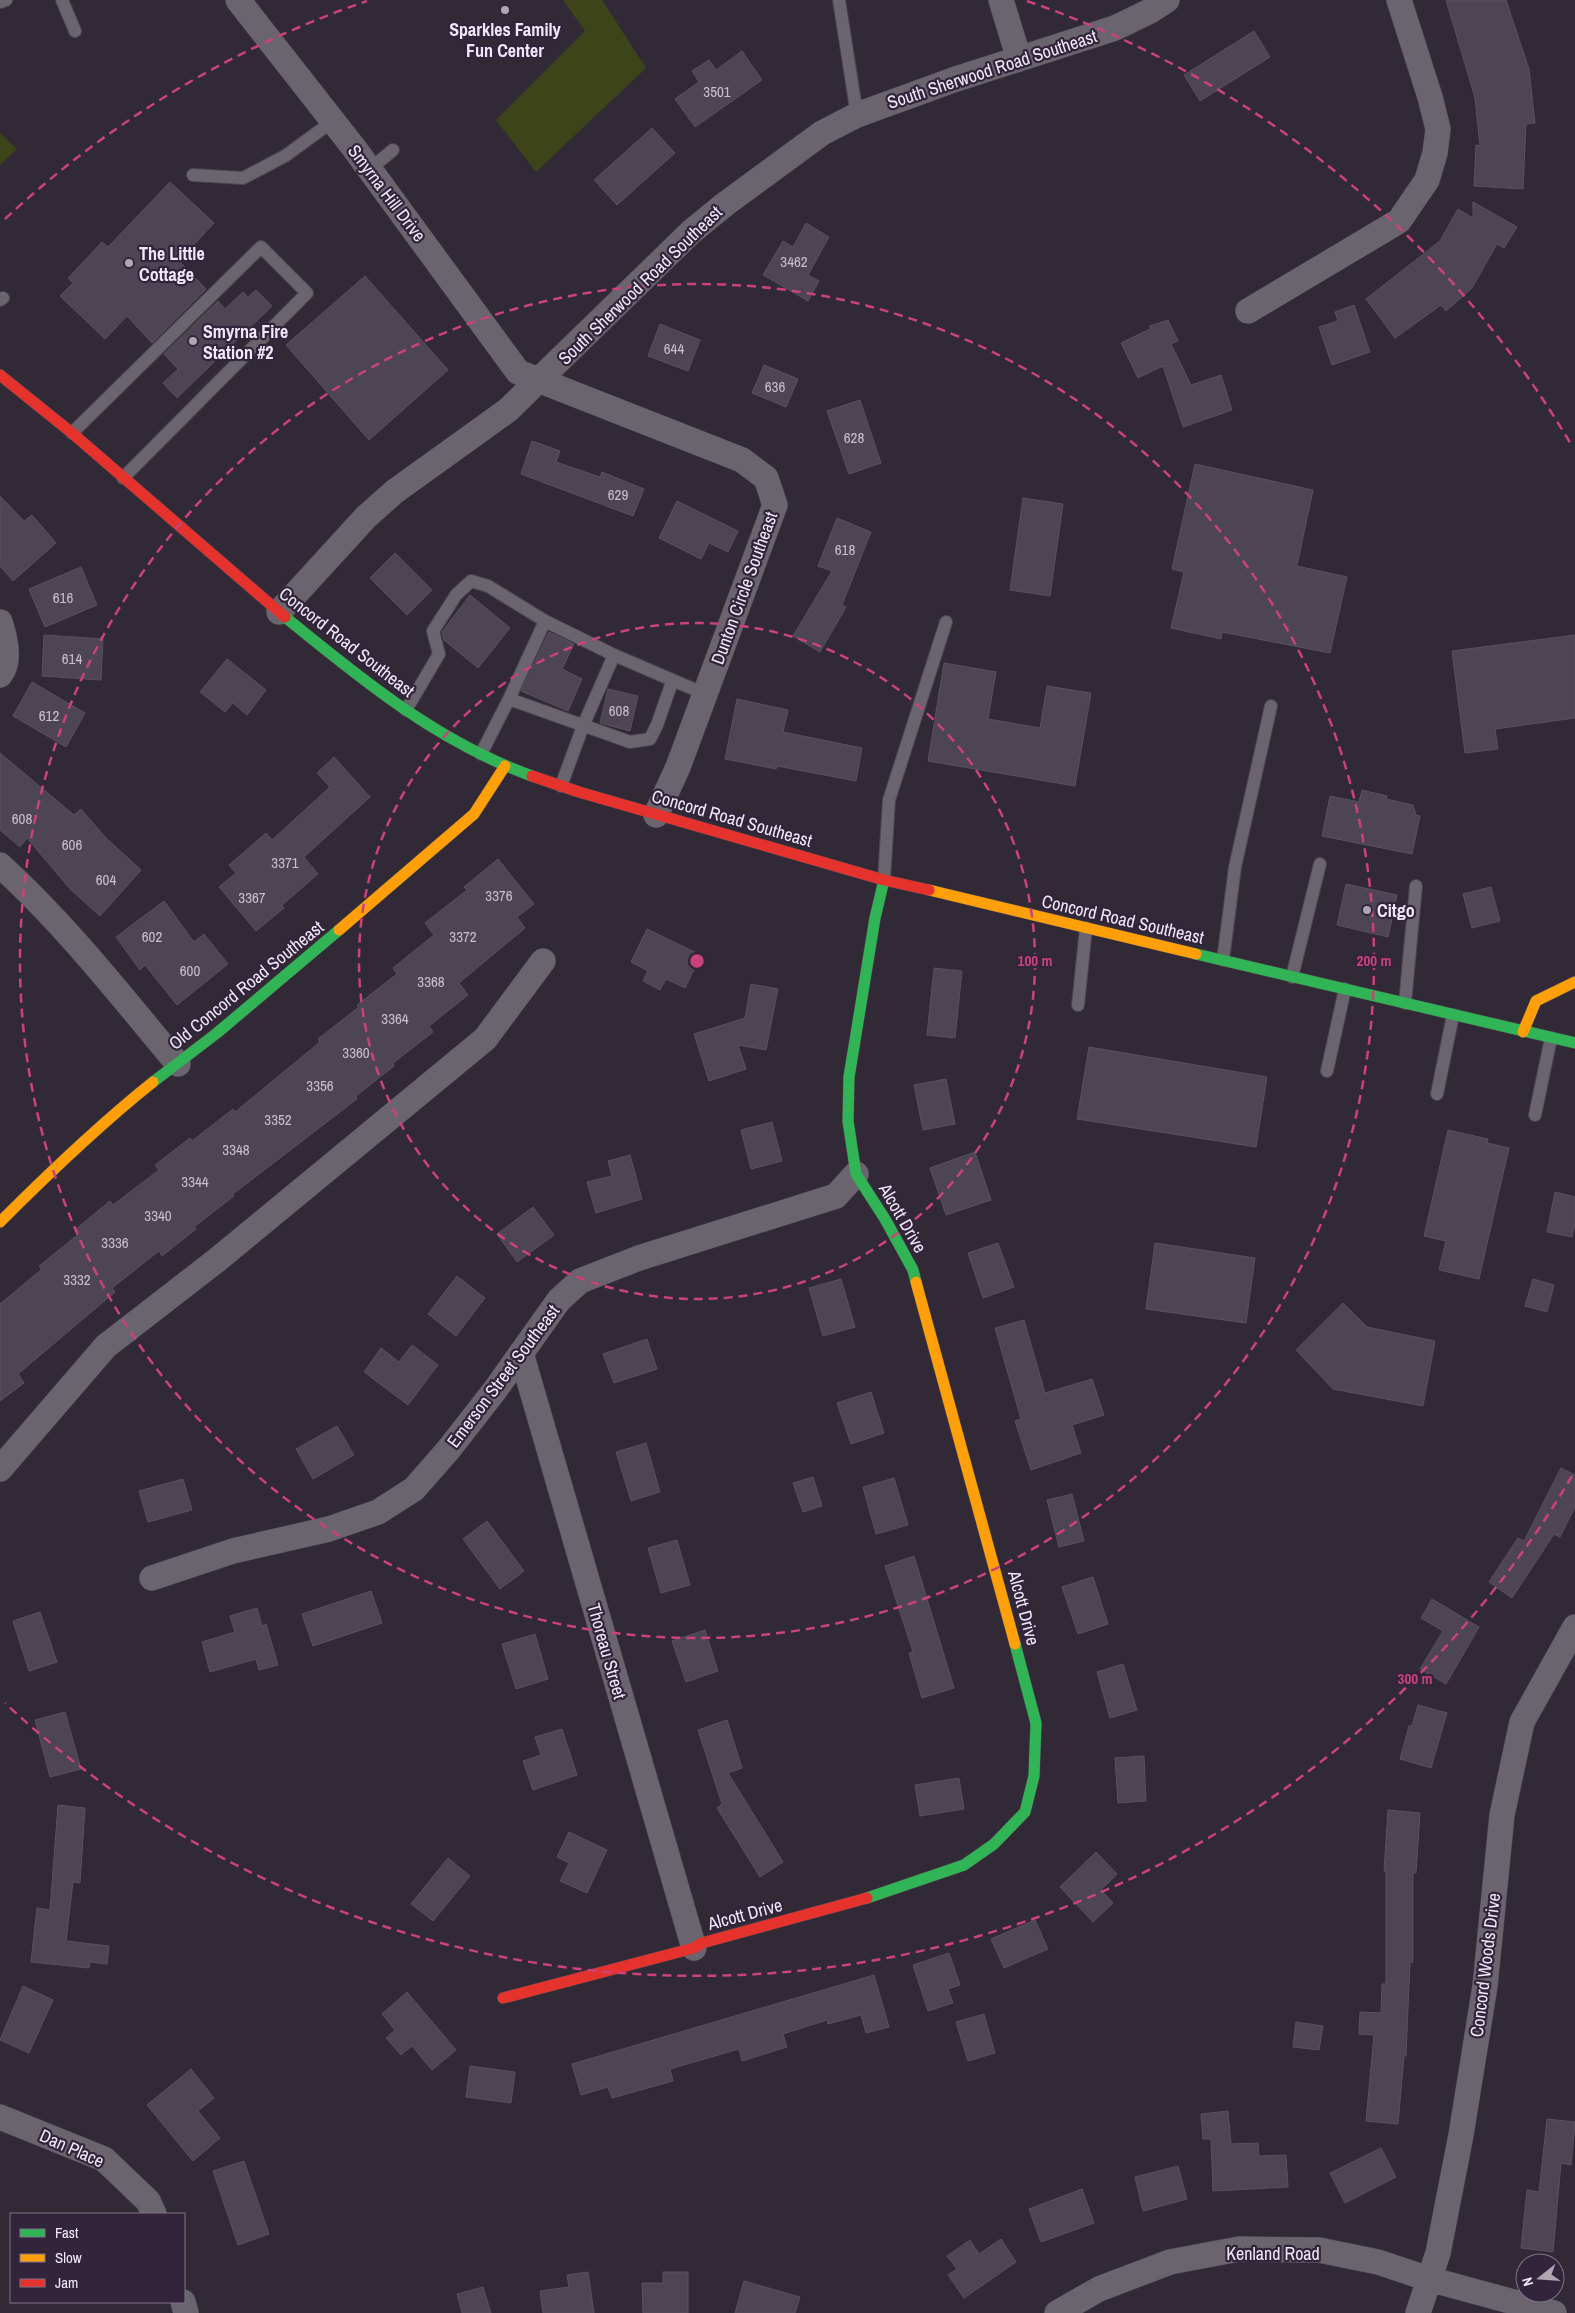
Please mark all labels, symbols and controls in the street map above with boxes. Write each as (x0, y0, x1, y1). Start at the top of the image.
marker: Sparkles Family Fun Center (499, 4, 511, 16)
place label: Sparkles Family Fun Center (449, 17, 562, 63)
street label: South Sherwood Road Southeast (884, 23, 1100, 115)
house number: 3501 (703, 81, 731, 102)
street label: Smyrna Hill Drive (342, 139, 432, 247)
street label: South Sherwood Road Southeast (553, 200, 727, 370)
place label: The Little Cottage (139, 241, 205, 287)
house number: 3462 (780, 251, 808, 272)
marker: The Little Cottage (123, 257, 135, 269)
place label: Smyrna Fire Station #2 (203, 319, 288, 365)
marker: Smyrna Fire Station #2 (187, 335, 199, 347)
house number: 644 (664, 338, 684, 359)
house number: 636 (765, 376, 785, 397)
house number: 628 (844, 427, 864, 448)
house number: 629 (608, 484, 628, 505)
street label: Dunton Circle Southeast (705, 508, 783, 668)
house number: 618 (835, 539, 855, 560)
street label: Concord Road Southeast (274, 581, 420, 703)
house number: 616 (53, 587, 73, 608)
house number: 614 (62, 648, 82, 669)
house number: 608 (609, 700, 629, 721)
house number: 612 (39, 705, 59, 726)
street label: Concord Road Southeast (649, 783, 815, 853)
house number: 608 (12, 808, 32, 829)
house number: 606 (62, 834, 82, 855)
house number: 3371 (271, 852, 299, 873)
house number: 604 (96, 869, 116, 890)
house number: 3376 (485, 885, 513, 906)
house number: 3367 (238, 887, 266, 908)
street label: Concord Road Southeast (1039, 888, 1207, 950)
place label: Citgo (1377, 898, 1415, 923)
marker: Citgo (1361, 904, 1373, 916)
street label: Old Concord Road Southeast (163, 915, 329, 1055)
house number: 602 (142, 926, 162, 947)
house number: 3372 (449, 926, 477, 947)
text: 100 m (1018, 950, 1052, 971)
text: 200 m (1357, 950, 1391, 971)
centre of rings (688, 952, 706, 970)
house number: 600 (180, 960, 200, 981)
house number: 3368 (417, 971, 445, 992)
house number: 3364 (381, 1008, 409, 1029)
house number: 3360 (342, 1042, 370, 1063)
house number: 3356 (306, 1075, 334, 1096)
house number: 3352 (264, 1109, 292, 1130)
house number: 3348 (222, 1139, 250, 1160)
house number: 3344 (181, 1171, 209, 1192)
street label: Alcott Drive (873, 1178, 933, 1257)
house number: 3340 (144, 1205, 172, 1226)
house number: 3336 (101, 1232, 129, 1253)
house number: 3332 (63, 1269, 91, 1290)
street label: Emerson Street Southeast (441, 1299, 565, 1453)
street label: Alcott Drive (1002, 1567, 1046, 1648)
street label: Thoreau Street (581, 1600, 633, 1702)
text: 300 m (1398, 1668, 1432, 1689)
street label: Alcott Drive (704, 1892, 785, 1936)
street label: Concord Woods Drive (1464, 1892, 1506, 2038)
street label: Dan Place (36, 2123, 108, 2173)
legend (10, 2213, 185, 2303)
text: Fast (55, 2222, 79, 2243)
street label: Kenland Road (1226, 2241, 1320, 2266)
text: Slow (55, 2247, 82, 2268)
north arrow (1515, 2253, 1565, 2303)
text: Jam (55, 2272, 78, 2293)
text: N (1518, 2275, 1537, 2288)

